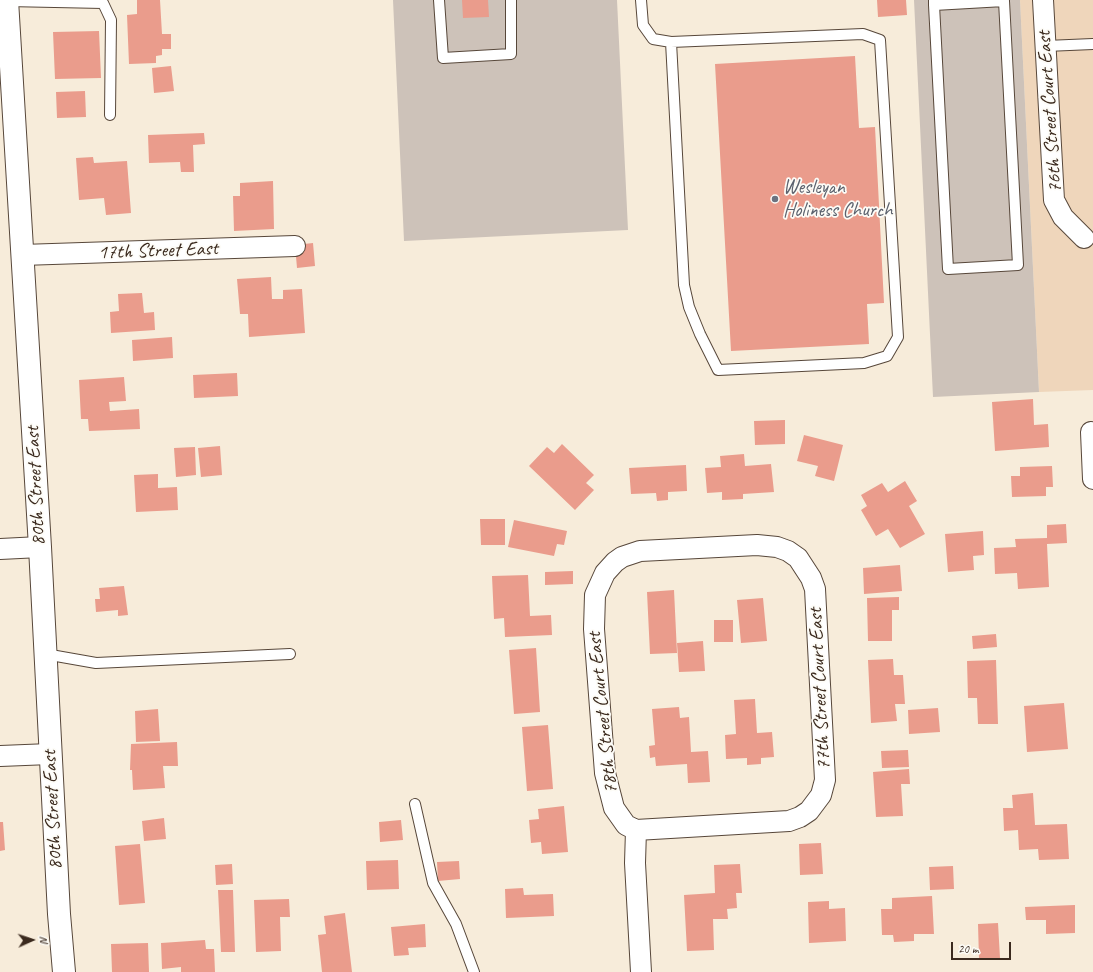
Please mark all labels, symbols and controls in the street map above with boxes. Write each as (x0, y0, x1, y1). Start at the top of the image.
street label: 76th Street Court East (1032, 30, 1068, 194)
place label: Wesleyan Holiness Church (783, 176, 892, 223)
marker: Wesleyan Holiness Church (770, 194, 780, 204)
street label: 17th Street East (98, 237, 218, 265)
street label: 80th Street East (21, 426, 51, 546)
street label: 77th Street Court East (804, 607, 836, 771)
street label: 78th Street Court East (583, 631, 623, 795)
street label: 80th Street East (38, 750, 68, 870)
north arrow (12, 920, 52, 960)
scale bar (953, 934, 1013, 960)
text: N (37, 936, 51, 943)
text: 20 m (958, 941, 978, 957)

